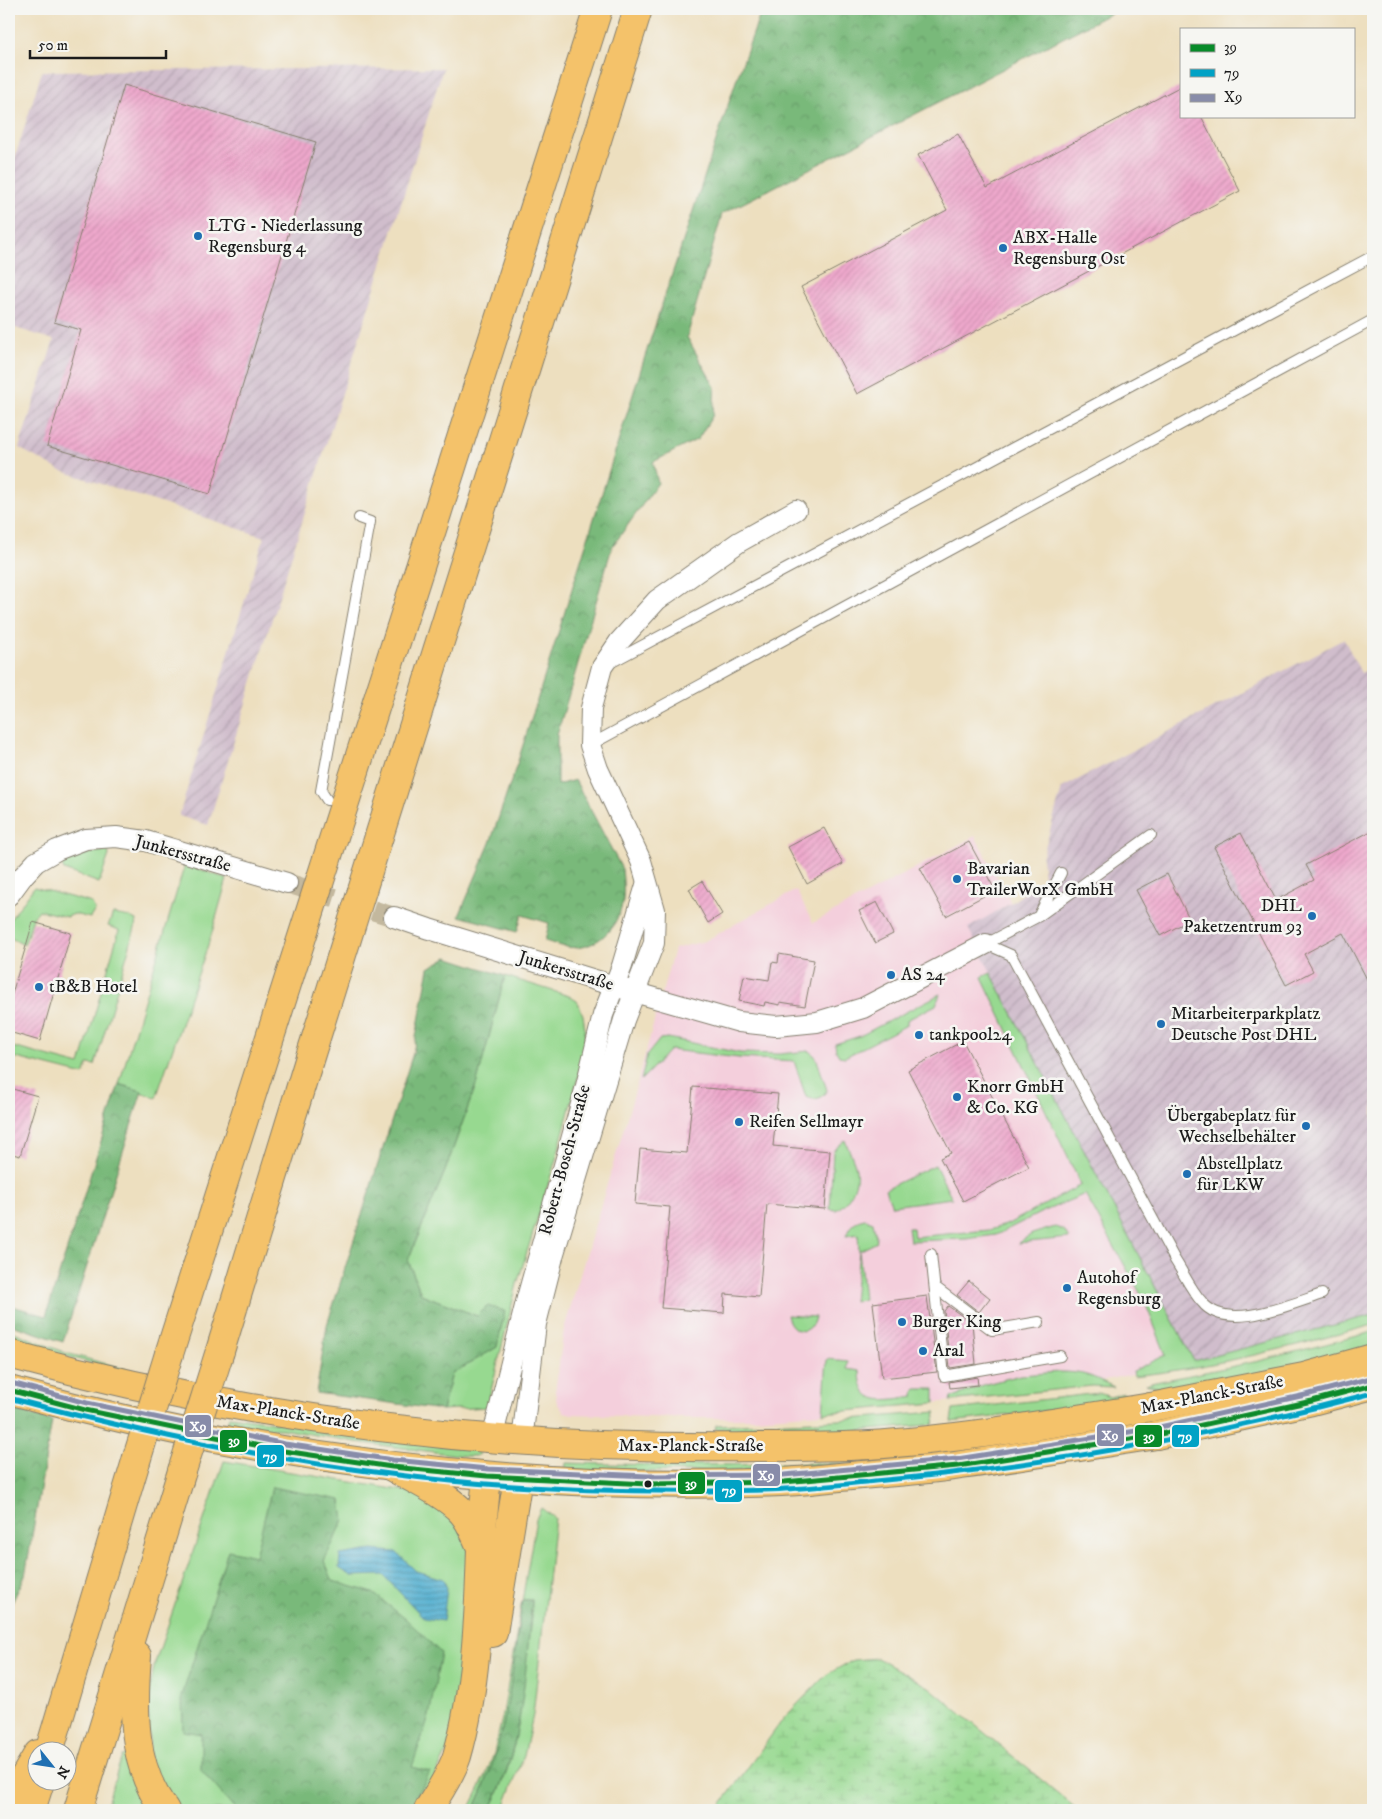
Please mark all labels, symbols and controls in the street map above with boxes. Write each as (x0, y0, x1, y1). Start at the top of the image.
scale bar (30, 28, 166, 60)
legend (1180, 28, 1354, 118)
text: 50 m (38, 36, 68, 55)
text: 39 (1224, 38, 1237, 57)
text: 79 (1224, 64, 1239, 83)
text: X9 (1224, 88, 1242, 107)
place label: LTG - Niederlassung Regensburg 4 (208, 215, 363, 258)
place label: ABX-Halle Regensburg Ost (1013, 227, 1125, 270)
marker: LTG - Niederlassung Regensburg 4 (192, 230, 204, 242)
marker: ABX-Halle Regensburg Ost (997, 242, 1009, 254)
street label: Junkersstraße (131, 830, 233, 877)
place label: Bavarian TrailerWorX GmbH (967, 858, 1114, 901)
marker: Bavarian TrailerWorX GmbH (951, 873, 963, 885)
place label: DHL Paketzentrum 93 (1183, 895, 1302, 938)
marker: DHL Paketzentrum 93 (1306, 910, 1318, 922)
street label: Junkersstraße (514, 946, 616, 996)
place label: AS 24 (901, 964, 946, 986)
marker: AS 24 (885, 969, 897, 981)
place label: tB&B Hotel (49, 976, 138, 998)
marker: tB&B Hotel (33, 981, 45, 993)
place label: Mitarbeiterparkplatz Deutsche Post DHL (1171, 1003, 1320, 1046)
marker: Mitarbeiterparkplatz Deutsche Post DHL (1155, 1018, 1167, 1030)
place label: tankpool24 (929, 1024, 1012, 1046)
marker: tankpool24 (913, 1029, 925, 1041)
place label: Knorr GmbH & Co. KG (967, 1076, 1064, 1119)
street label: Robert-Bosch-Straße (534, 1082, 596, 1238)
marker: Knorr GmbH & Co. KG (951, 1091, 963, 1103)
place label: Übergabeplatz für Wechselbehälter (1167, 1105, 1296, 1148)
place label: Reifen Sellmayr (749, 1111, 864, 1133)
marker: Reifen Sellmayr (733, 1116, 745, 1128)
marker: Übergabeplatz für Wechselbehälter (1300, 1120, 1312, 1132)
place label: Abstellplatz für LKW (1197, 1153, 1283, 1196)
marker: Abstellplatz für LKW (1181, 1168, 1193, 1180)
place label: Autohof Regensburg (1077, 1267, 1161, 1310)
marker: Autohof Regensburg (1061, 1282, 1073, 1294)
place label: Burger King (912, 1311, 1001, 1333)
marker: Burger King (896, 1316, 908, 1328)
place label: Aral (933, 1340, 965, 1362)
marker: Aral (917, 1345, 929, 1357)
street label: Max-Planck-Straße (1139, 1370, 1285, 1420)
street label: Max-Planck-Straße (215, 1391, 361, 1435)
line badge: X9 (184, 1414, 212, 1438)
text: X9 (189, 1418, 207, 1436)
line badge: X9 (1096, 1423, 1125, 1447)
line badge: 39 (1134, 1424, 1163, 1448)
line badge: 79 (1171, 1424, 1200, 1448)
text: X9 (1101, 1427, 1119, 1445)
text: 39 (1143, 1428, 1155, 1446)
text: 79 (1178, 1428, 1192, 1446)
line badge: 39 (219, 1429, 248, 1453)
text: 39 (228, 1432, 240, 1450)
street label: Max-Planck-Straße (619, 1435, 763, 1457)
line badge: 79 (256, 1444, 285, 1468)
text: 79 (263, 1448, 277, 1466)
line badge: X9 (752, 1463, 781, 1487)
text: X9 (757, 1467, 775, 1485)
line badge: 39 (677, 1471, 706, 1495)
text: 39 (685, 1475, 697, 1493)
unlabelled marker (643, 1479, 653, 1489)
line badge: 79 (714, 1479, 743, 1503)
text: 79 (722, 1482, 736, 1500)
north arrow (28, 1742, 78, 1792)
text: N (51, 1763, 73, 1782)

